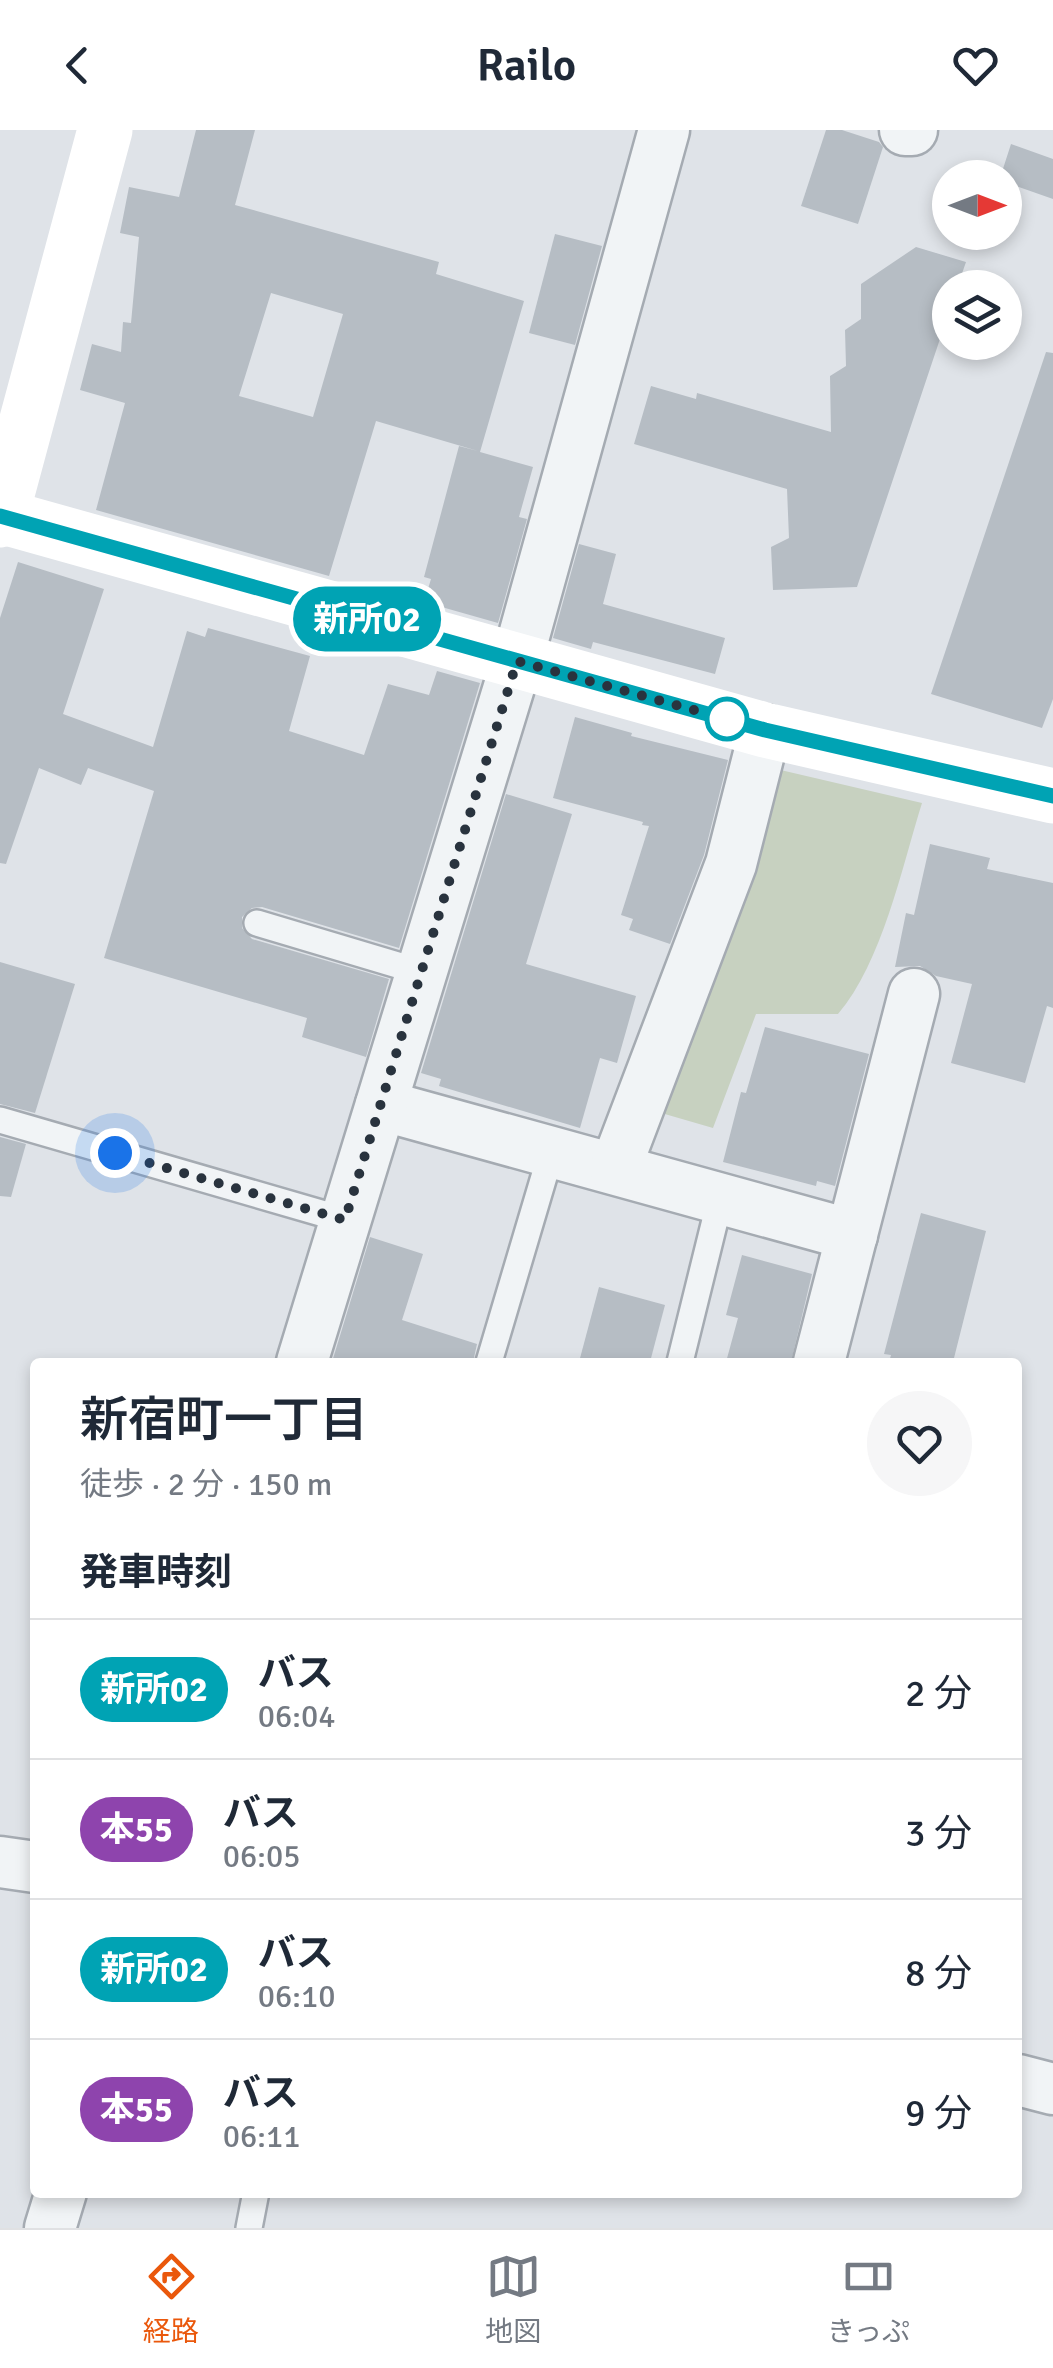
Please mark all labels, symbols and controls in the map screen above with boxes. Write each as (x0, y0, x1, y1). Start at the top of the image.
icon: back (50, 38, 105, 93)
text: Railo (477, 38, 576, 93)
icon: heart (948, 38, 1003, 93)
north arrow (932, 160, 1022, 250)
map controls (932, 160, 1022, 360)
button: layers (932, 270, 1022, 360)
line badge: 新所02 (297, 586, 437, 652)
text: 新所02 (313, 598, 421, 641)
unlabelled marker (706, 698, 748, 740)
your location (90, 1128, 140, 1178)
text: 新宿町一丁目 (80, 1391, 368, 1450)
button: heart (867, 1391, 972, 1496)
text: 徒歩 · 2 分 · 150 m (80, 1465, 332, 1504)
text: 発車時刻 (80, 1549, 232, 1596)
text: バス (258, 1650, 334, 1697)
text: 新所02 (100, 1668, 208, 1711)
text: 2 分 (905, 1670, 972, 1717)
text: 06:04 (258, 1697, 336, 1736)
text: バス (223, 1790, 299, 1837)
text: 本55 (100, 1808, 173, 1851)
text: 3 分 (905, 1810, 972, 1857)
text: 06:05 (223, 1837, 301, 1876)
text: バス (258, 1930, 334, 1977)
text: 新所02 (100, 1948, 208, 1991)
text: 8 分 (905, 1950, 972, 1997)
text: 06:10 (258, 1977, 336, 2016)
text: バス (223, 2070, 299, 2117)
text: 本55 (100, 2088, 173, 2131)
text: 9 分 (905, 2090, 972, 2137)
text: 06:11 (223, 2117, 301, 2156)
tab: 経路 (143, 2249, 199, 2349)
tab: 地図 (485, 2249, 541, 2349)
tab: きっぷ (827, 2249, 910, 2349)

